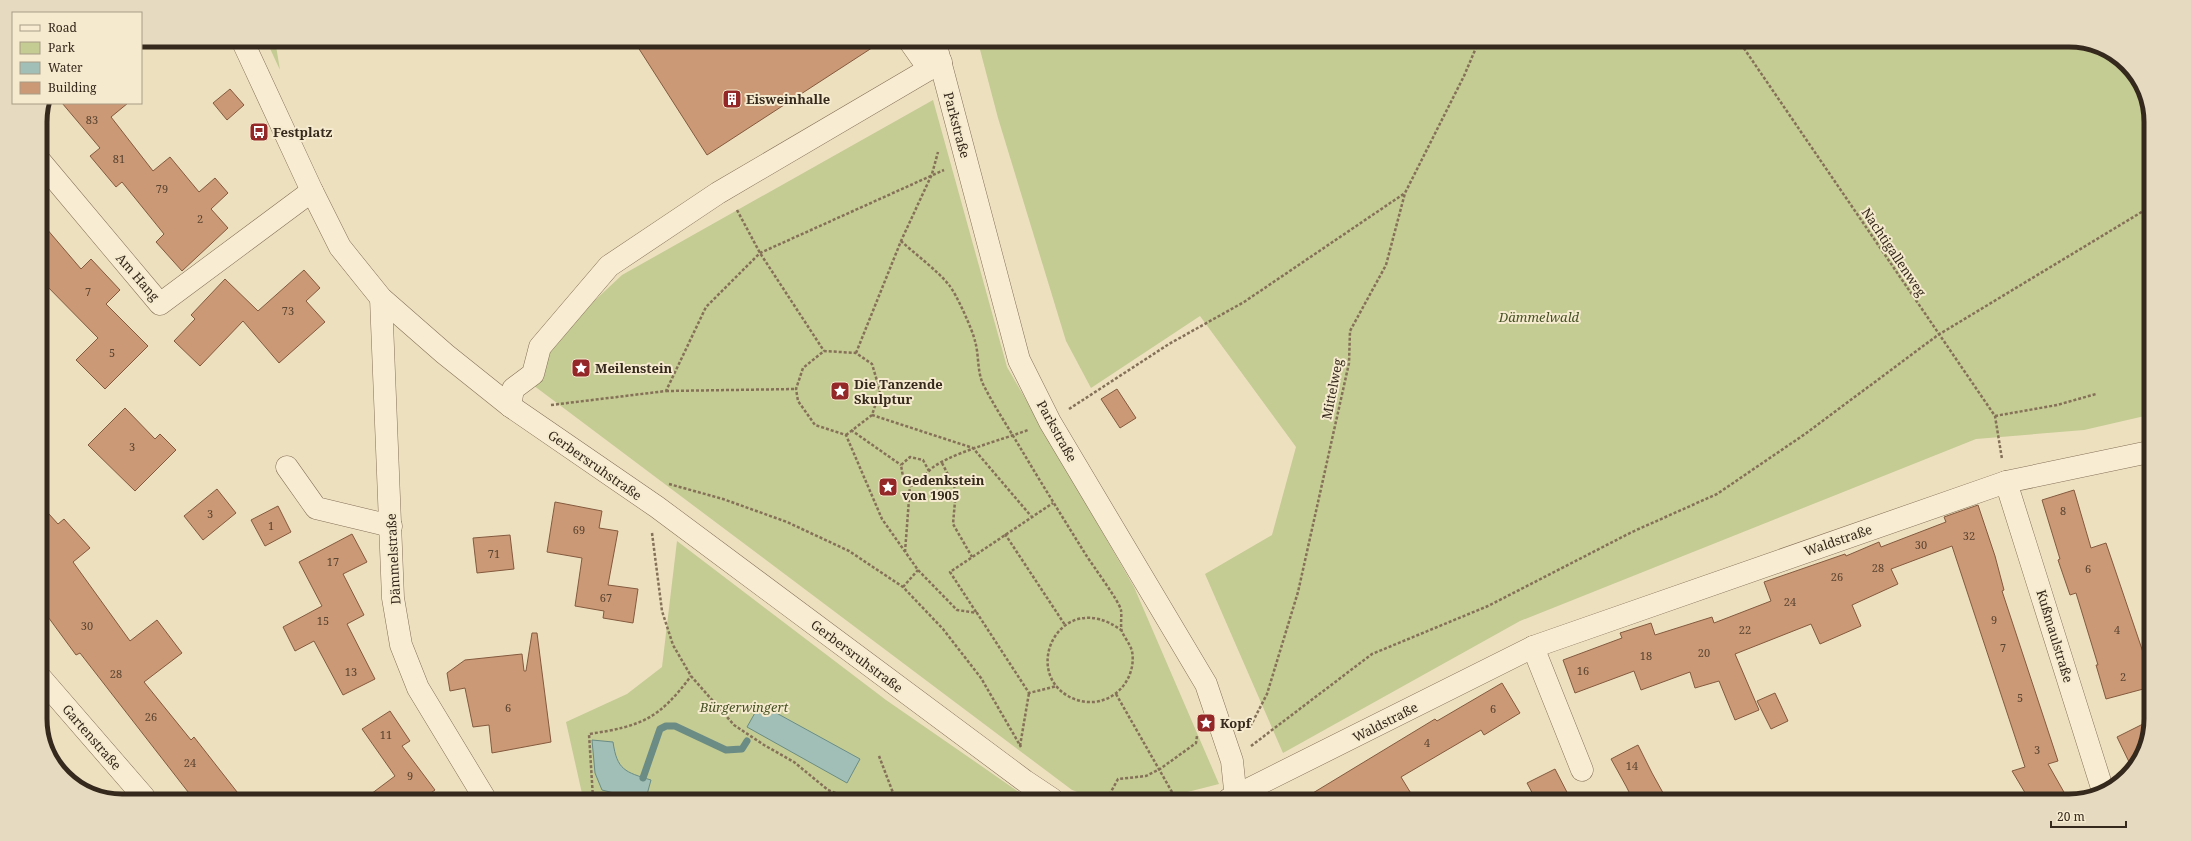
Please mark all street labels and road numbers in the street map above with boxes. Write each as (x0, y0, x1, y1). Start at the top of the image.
street label: Parkstraße (940, 90, 974, 160)
street label: Nachtigallenweg (1858, 204, 1930, 300)
street label: Am Hang (112, 249, 164, 305)
street label: Mittelweg (1317, 357, 1347, 421)
street label: Parkstraße (1033, 397, 1081, 465)
street label: Gerbersruhstraße (544, 426, 646, 504)
street label: Dämmelstraße (382, 513, 404, 605)
street label: Waldstraße (1801, 520, 1875, 560)
street label: Kußmaulstraße (2032, 587, 2078, 685)
street label: Gerbersruhstraße (807, 615, 907, 697)
street label: Waldstraße (1349, 698, 1421, 746)
street label: Gartenstraße (58, 700, 126, 774)

